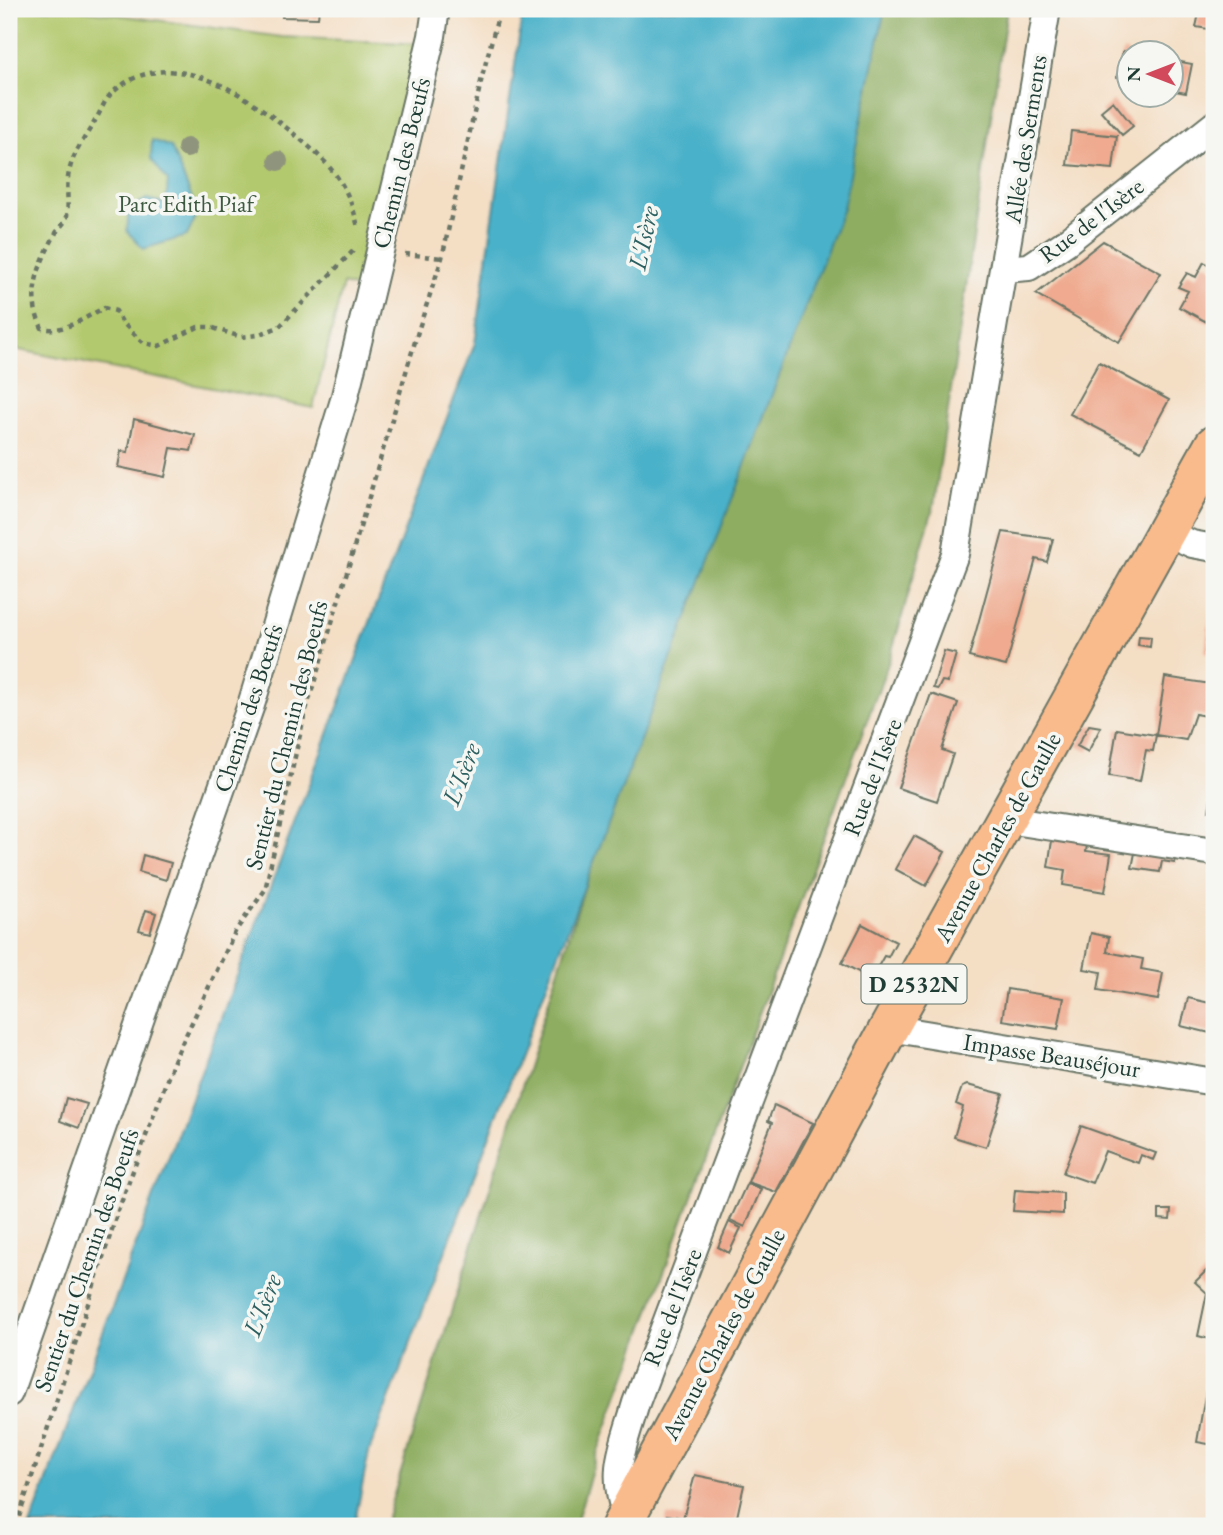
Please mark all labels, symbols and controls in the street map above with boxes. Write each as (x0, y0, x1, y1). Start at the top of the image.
north arrow (1114, 38, 1184, 108)
street label: Allée des Serments (996, 53, 1054, 226)
text: N (1121, 66, 1146, 82)
street label: Chemin des Bœufs (365, 74, 437, 252)
street label: Rue de l'Isère (1032, 170, 1150, 270)
park label: Parc Edith Piaf (118, 188, 257, 219)
water label: L'Isère (619, 202, 667, 274)
street label: Sentier du Chemin des Boeufs (238, 597, 334, 873)
street label: Chemin des Bœufs (206, 620, 290, 796)
street label: Rue de l'Isère (835, 714, 909, 840)
street label: Avenue Charles de Gaulle (926, 727, 1068, 948)
water label: L'Isère (433, 737, 489, 811)
road number: D 2532N (862, 965, 967, 1004)
street label: Impasse Beauséjour (961, 1026, 1143, 1084)
street label: Sentier du Chemin des Boeufs (26, 1124, 146, 1396)
street label: Avenue Charles de Gaulle (654, 1223, 792, 1446)
street label: Rue de l'Isère (635, 1244, 709, 1370)
water label: L'Isère (234, 1268, 290, 1342)

